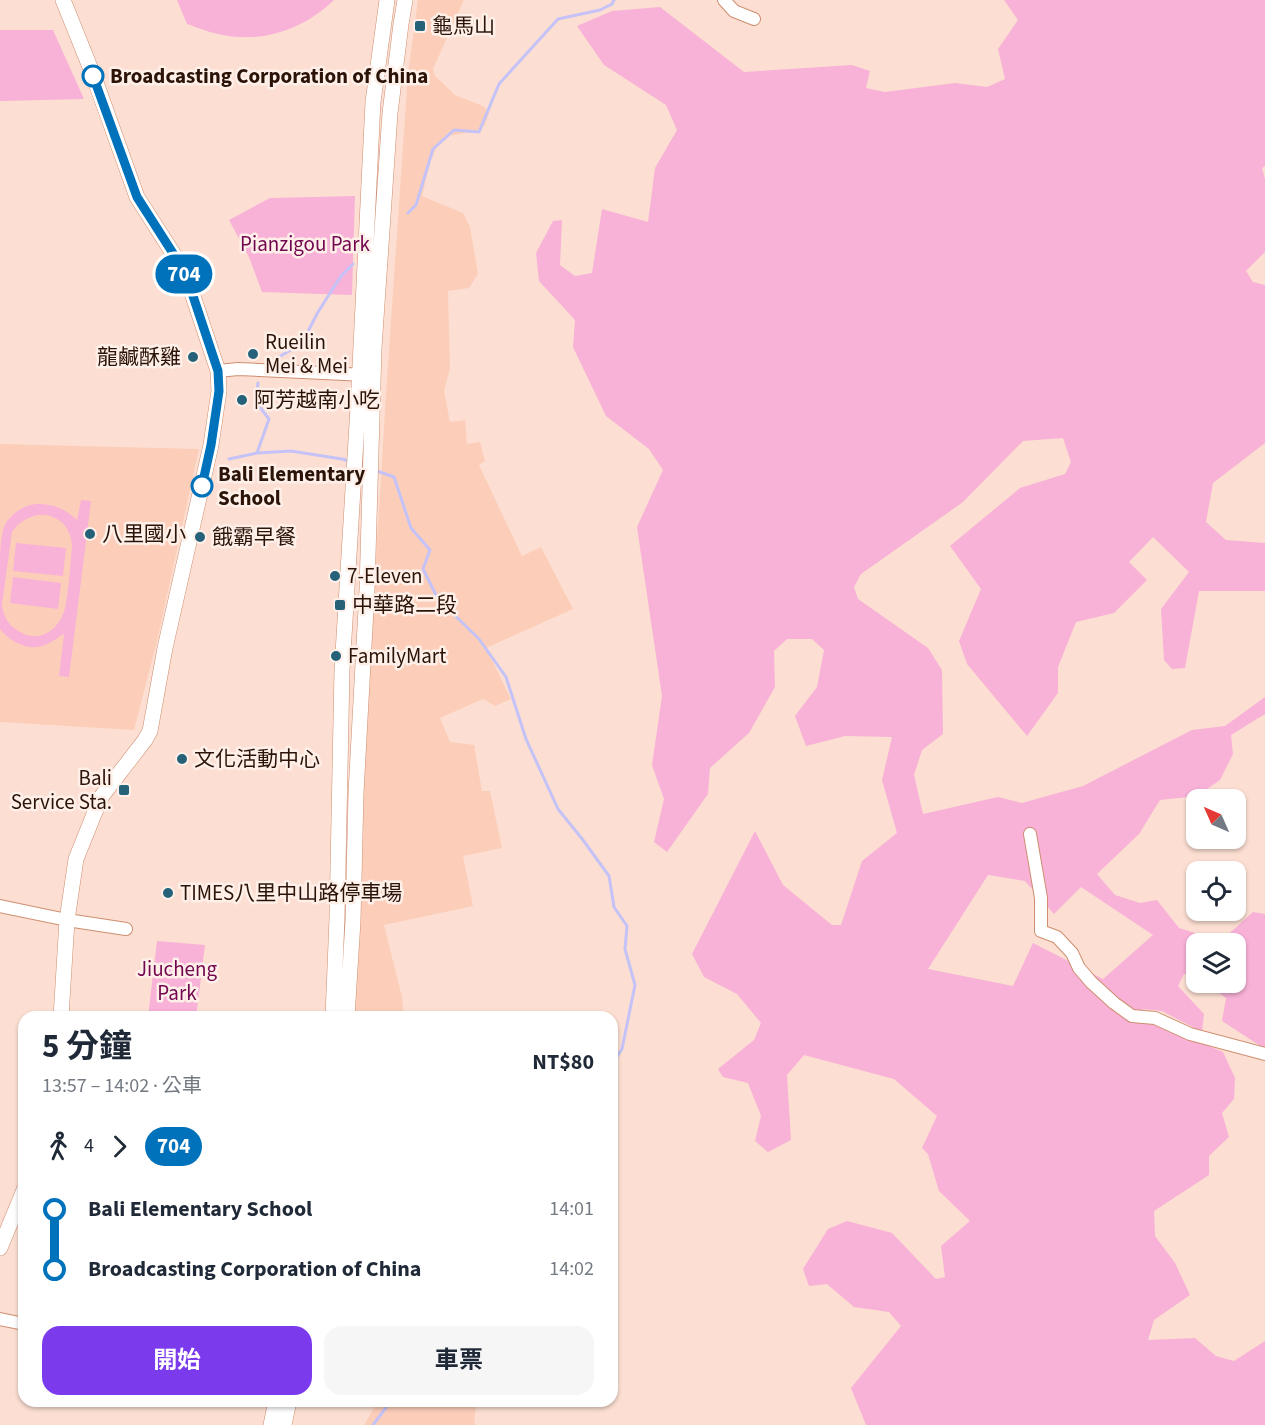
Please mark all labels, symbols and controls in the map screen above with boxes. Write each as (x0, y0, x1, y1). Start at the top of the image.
place label: 龜馬山 (432, 11, 495, 41)
marker: 龜馬山 (413, 19, 427, 33)
place label: Broadcasting Corporation of China (110, 61, 428, 91)
marker: Broadcasting Corporation of China (82, 65, 104, 87)
park label: Pianzigou Park (240, 229, 370, 259)
line badge: 704 (150, 254, 219, 294)
text: 704 (167, 259, 201, 289)
place label: Rueilin Mei & Mei (265, 327, 348, 381)
place label: 龍鹹酥雞 (97, 342, 181, 372)
marker: Rueilin Mei & Mei (246, 347, 260, 361)
marker: 龍鹹酥雞 (186, 350, 200, 364)
place label: 阿芳越南小吃 (254, 385, 380, 415)
marker: 阿芳越南小吃 (235, 393, 249, 407)
place label: Bali Elementary School (218, 459, 365, 513)
marker: Bali Elementary School (191, 475, 213, 497)
place label: 八里國小 (102, 519, 186, 549)
place label: 餓霸早餐 (212, 522, 296, 552)
marker: 八里國小 (83, 527, 97, 541)
marker: 餓霸早餐 (193, 530, 207, 544)
place label: 7-Eleven (347, 561, 423, 591)
marker: 7-Eleven (328, 569, 342, 583)
place label: 中華路二段 (352, 590, 457, 620)
marker: 中華路二段 (333, 598, 347, 612)
place label: FamilyMart (348, 641, 446, 671)
marker: FamilyMart (329, 649, 343, 663)
place label: 文化活動中心 (194, 744, 320, 774)
marker: 文化活動中心 (175, 752, 189, 766)
place label: Bali Service Sta. (11, 763, 112, 817)
marker: Bali Service Sta. (117, 783, 131, 797)
north arrow (1186, 789, 1246, 849)
map controls (1186, 789, 1246, 993)
button: locate (1186, 861, 1246, 921)
place label: TIMES八里中山路停車場 (180, 878, 402, 908)
marker: TIMES八里中山路停車場 (161, 886, 175, 900)
button: layers (1186, 933, 1246, 993)
park label: Jiucheng Park (137, 954, 217, 1008)
text: 5 分鐘 (42, 1023, 132, 1070)
text: NT$80 (532, 1046, 594, 1078)
text: 13:57 – 14:02 · 公車 (42, 1072, 202, 1100)
icon: walk (42, 1130, 75, 1163)
icon: forward (103, 1130, 136, 1163)
text: 704 (157, 1131, 190, 1161)
text: 4 (84, 1132, 94, 1160)
text: Bali Elementary School (88, 1193, 312, 1225)
text: 14:01 (549, 1195, 594, 1223)
text: Broadcasting Corporation of China (88, 1253, 421, 1285)
text: 14:02 (549, 1255, 594, 1283)
button: 開始 (42, 1326, 312, 1395)
button: 車票 (324, 1326, 594, 1395)

